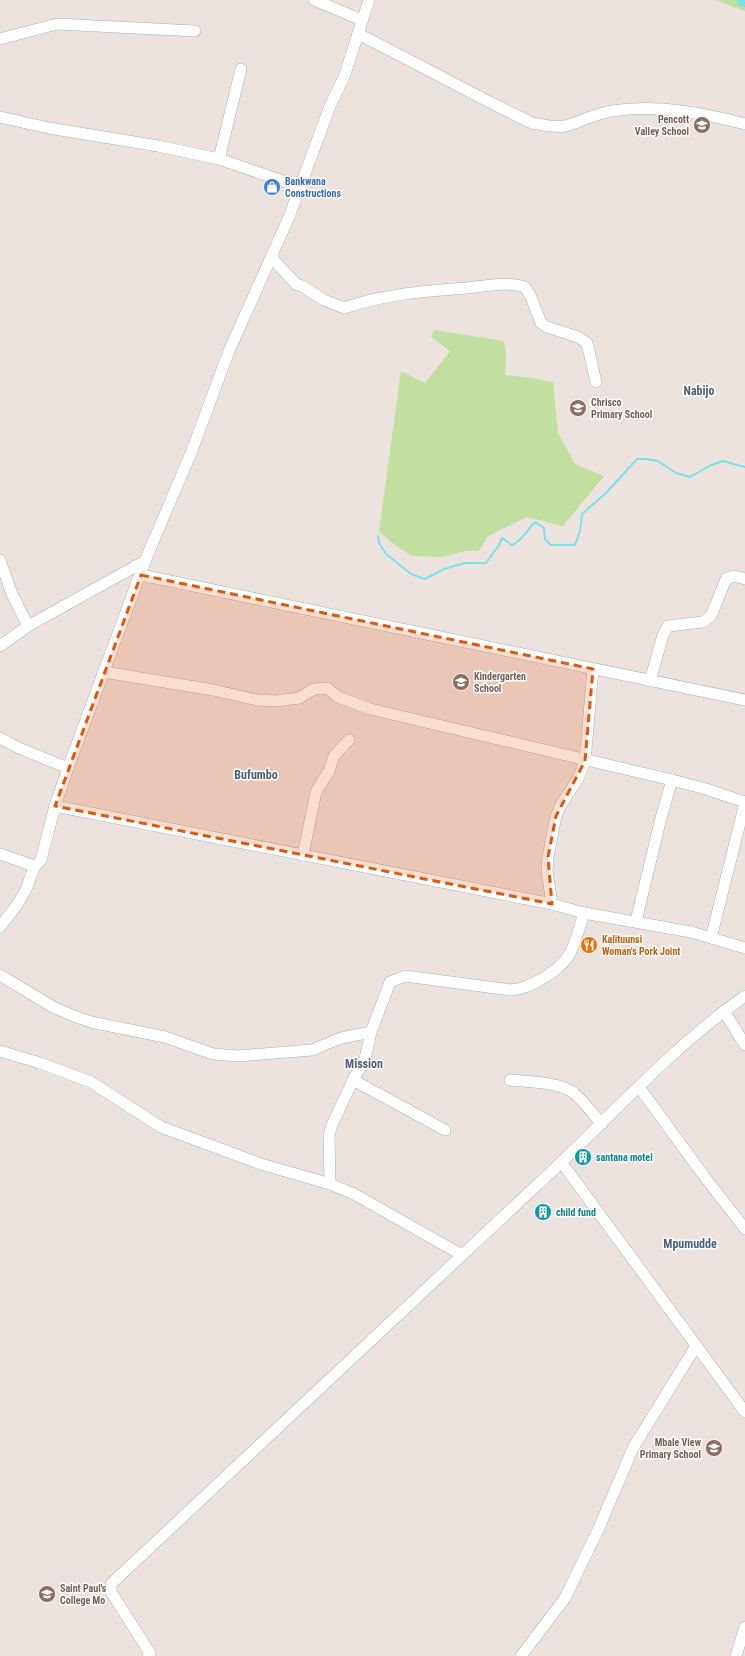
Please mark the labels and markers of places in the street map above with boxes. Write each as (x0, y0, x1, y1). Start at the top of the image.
place label: Pencott Valley School (635, 114, 689, 137)
school or university icon: Pencott Valley School (692, 115, 712, 135)
place label: Bankwana Constructions (285, 176, 342, 199)
shop icon: Bankwana Constructions (262, 177, 282, 197)
place label: Chrisco Primary School (591, 397, 652, 420)
school or university icon: Chrisco Primary School (568, 398, 588, 418)
place label: Kindergarten School (474, 671, 526, 694)
school or university icon: Kindergarten School (451, 672, 471, 692)
place label: Kalituunsi Woman's Pork Joint (602, 934, 680, 957)
restaurant icon: Kalituunsi Woman's Pork Joint (579, 935, 599, 955)
building icon: santana motel (573, 1147, 593, 1167)
place label: santana motel (596, 1152, 653, 1163)
building icon: child fund (533, 1202, 553, 1222)
place label: child fund (556, 1207, 596, 1218)
place label: Mbale View Primary School (640, 1437, 702, 1460)
school or university icon: Mbale View Primary School (704, 1438, 724, 1458)
place label: Saint Paul's College Mo (60, 1583, 107, 1606)
school or university icon: Saint Paul's College Mo (37, 1584, 57, 1604)

